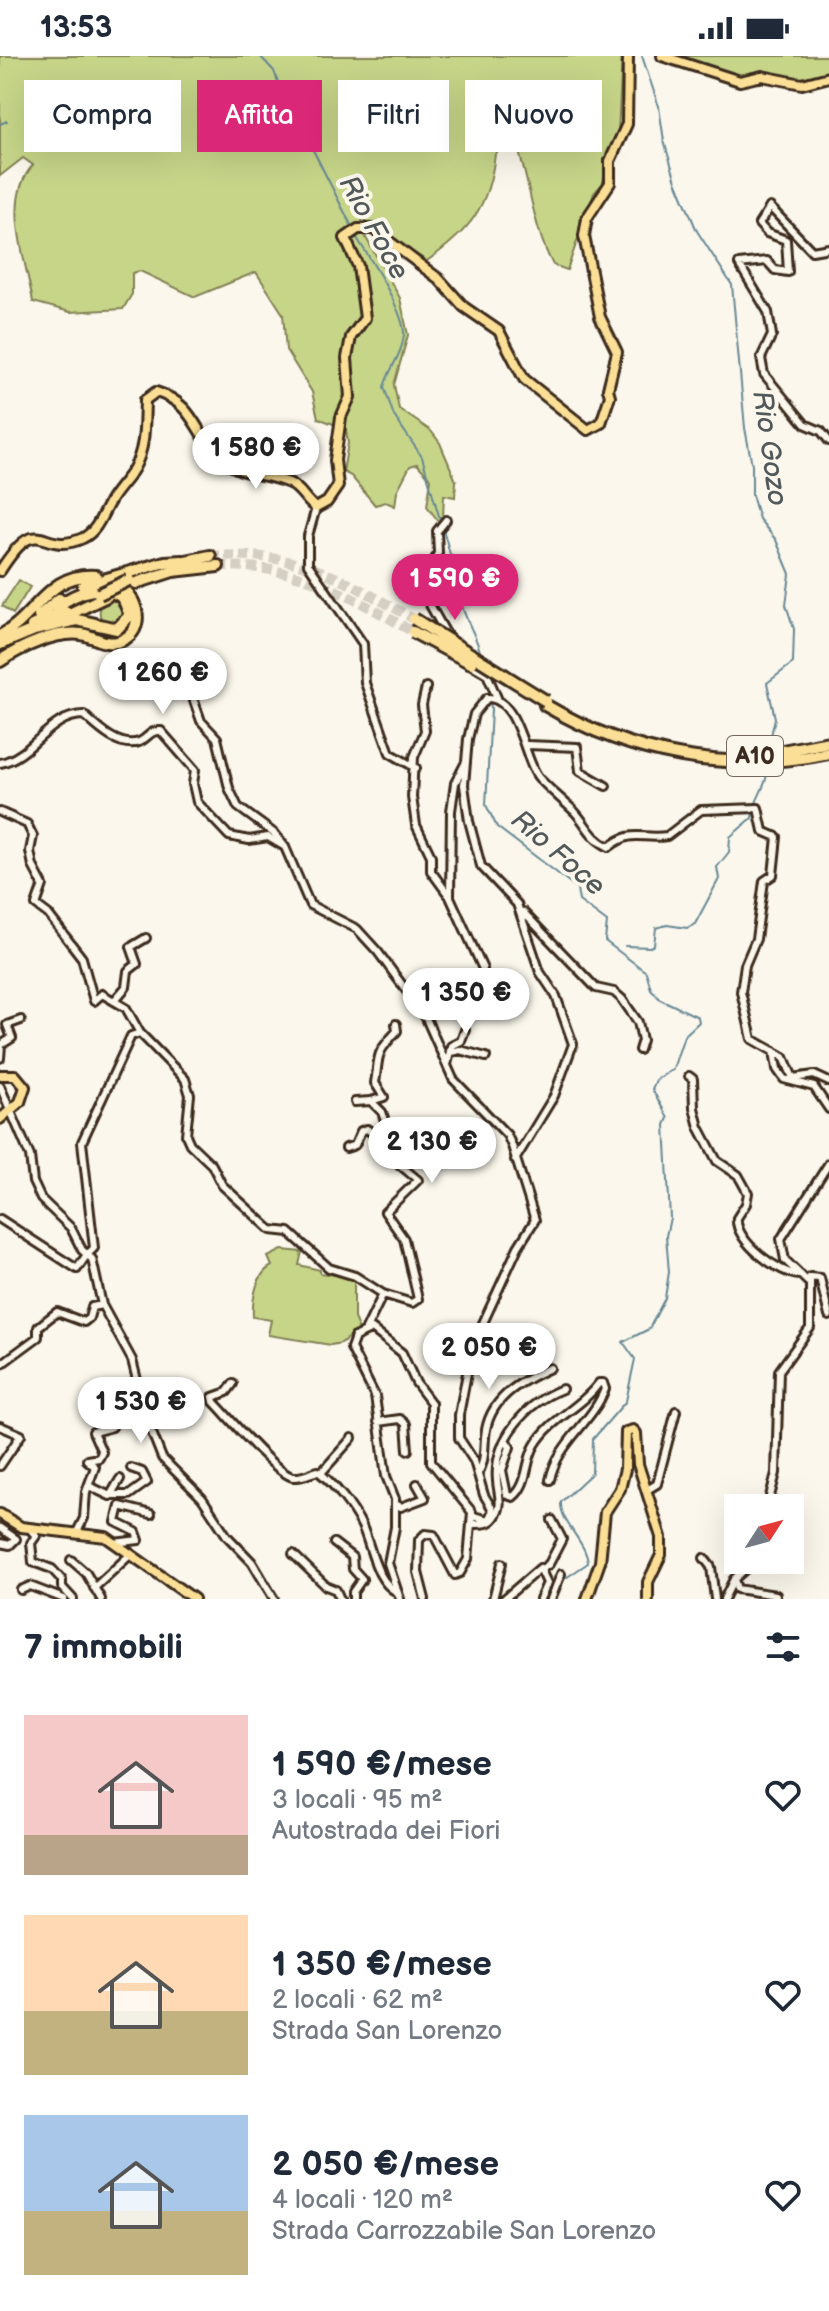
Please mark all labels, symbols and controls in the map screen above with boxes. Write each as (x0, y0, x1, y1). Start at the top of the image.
text: 13:53 (40, 10, 112, 46)
chip: Compra (24, 80, 181, 152)
chip: Affitta (197, 80, 322, 152)
chip: Filtri (338, 80, 449, 152)
chip: Nuovo (465, 80, 602, 152)
water label: Rio Foce (332, 170, 416, 286)
water label: Rio Gozo (745, 388, 794, 508)
pin: 1 580 € (182, 423, 330, 491)
text: 1 580 € (210, 433, 302, 464)
pin: 1 590 € (381, 554, 529, 622)
text: 1 590 € (409, 564, 501, 595)
pin: 1 260 € (89, 648, 237, 716)
text: 1 260 € (117, 658, 209, 689)
road number: A10 (727, 736, 783, 776)
water label: Rio Foce (504, 803, 612, 903)
pin: 1 350 € (392, 968, 540, 1036)
text: 1 350 € (421, 978, 511, 1009)
pin: 2 130 € (358, 1117, 506, 1185)
text: 2 130 € (386, 1127, 478, 1158)
pin: 2 050 € (415, 1323, 563, 1391)
text: 2 050 € (441, 1333, 537, 1364)
pin: 1 530 € (67, 1377, 215, 1445)
text: 1 530 € (96, 1387, 186, 1418)
north arrow (724, 1494, 804, 1574)
map controls (724, 1494, 804, 1574)
icon: filters (761, 1625, 805, 1669)
text: 7 immobili (24, 1627, 183, 1668)
text: 1 590 €/mese (272, 1744, 492, 1785)
icon: home (88, 1747, 184, 1843)
icon: heart (761, 1773, 805, 1817)
text: 3 locali · 95 m² (272, 1785, 442, 1816)
text: Autostrada dei Fiori (272, 1816, 500, 1847)
text: 1 350 €/mese (272, 1944, 492, 1985)
icon: home (88, 1947, 184, 2043)
icon: heart (761, 1973, 805, 2017)
text: 2 locali · 62 m² (272, 1985, 443, 2016)
text: Strada San Lorenzo (272, 2016, 502, 2047)
text: 2 050 €/mese (272, 2144, 499, 2185)
icon: home (88, 2147, 184, 2243)
icon: heart (761, 2173, 805, 2217)
text: 4 locali · 120 m² (272, 2185, 453, 2216)
text: Strada Carrozzabile San Lorenzo (272, 2216, 656, 2247)

